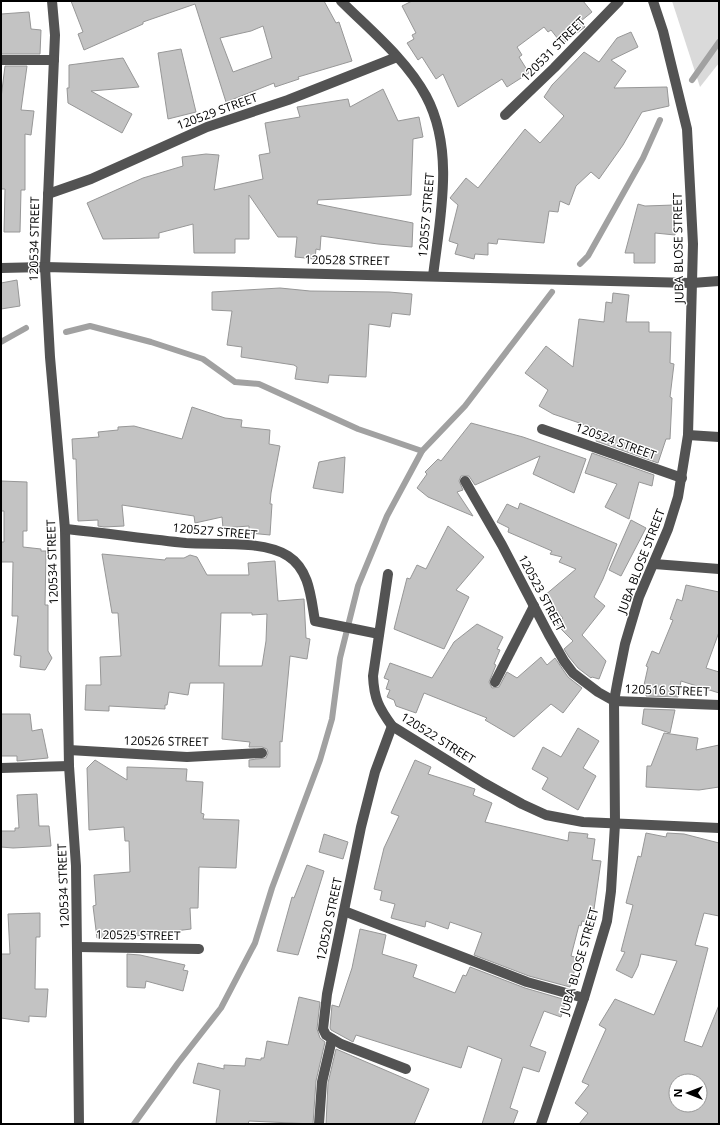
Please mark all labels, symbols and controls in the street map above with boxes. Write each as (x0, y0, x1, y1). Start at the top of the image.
street label: 120531 STREET (517, 13, 589, 85)
street label: 120529 STREET (174, 88, 260, 133)
street label: 120557 STREET (414, 172, 438, 258)
street label: JUBA BLOSE STREET (669, 192, 687, 304)
street label: 120534 STREET (25, 196, 43, 282)
street label: 120528 STREET (304, 251, 390, 269)
street label: 120524 STREET (573, 419, 659, 464)
street label: JUBA BLOSE STREET (613, 506, 669, 617)
street label: 120534 STREET (42, 519, 62, 605)
street label: 120527 STREET (172, 519, 258, 543)
street label: 120523 STREET (515, 552, 570, 635)
street label: 120516 STREET (624, 680, 710, 700)
street label: 120522 STREET (398, 708, 479, 768)
street label: 120526 STREET (123, 732, 209, 750)
street label: 120534 STREET (53, 843, 73, 929)
street label: 120520 STREET (312, 875, 346, 962)
street label: JUBA BLOSE STREET (555, 905, 603, 1018)
street label: 120525 STREET (95, 926, 181, 944)
north arrow (668, 1073, 708, 1113)
text: N (670, 1089, 685, 1097)

